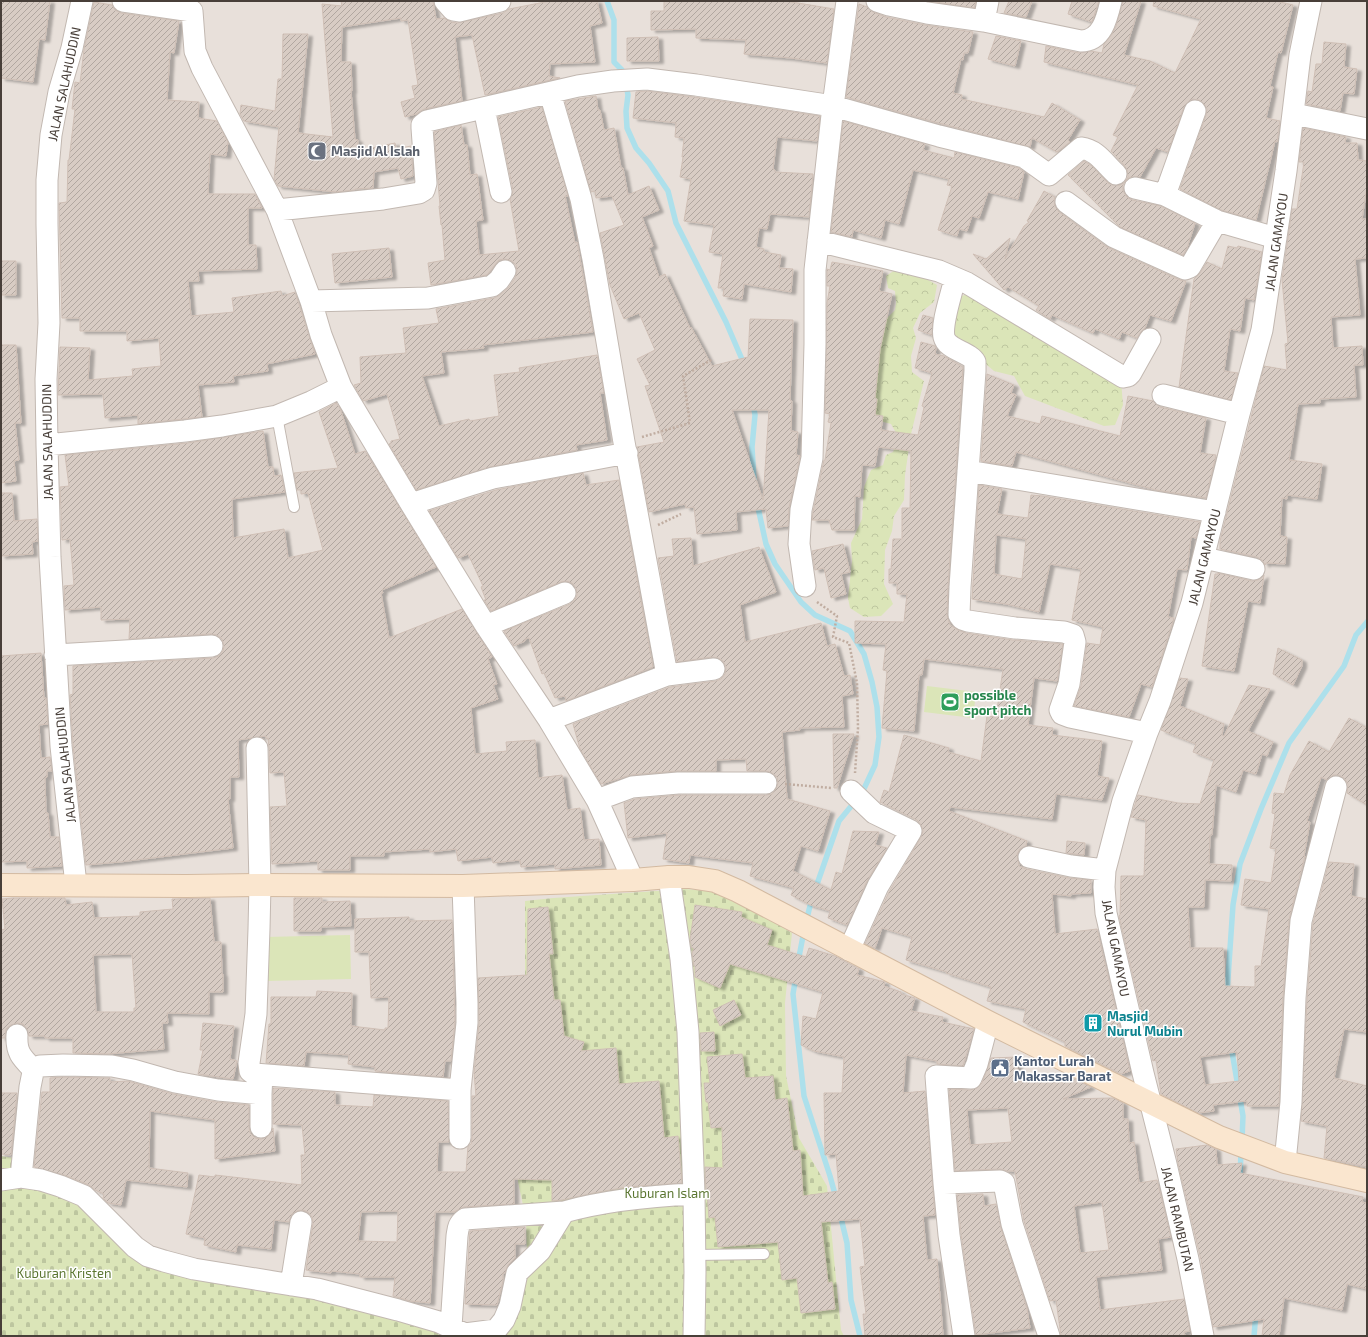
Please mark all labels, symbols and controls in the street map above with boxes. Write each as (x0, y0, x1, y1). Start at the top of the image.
street label: JALAN SALAHUDDIN (44, 25, 84, 143)
mosque icon: Masjid Al Islah (306, 140, 328, 162)
place label: Masjid Al Islah (331, 143, 420, 159)
street label: JALAN GAMAYOU (1261, 192, 1291, 292)
street label: JALAN SALAHUDDIN (38, 384, 56, 500)
street label: JALAN GAMAYOU (1184, 507, 1224, 607)
place label: possible sport pitch (964, 687, 1031, 718)
sports icon: possible sport pitch (939, 691, 961, 713)
street label: JALAN SALAHUDDIN (51, 706, 79, 824)
street label: JALAN GAMAYOU (1099, 898, 1133, 998)
place label: Masjid Nurul Mubin (1107, 1008, 1183, 1039)
building icon: Masjid Nurul Mubin (1082, 1012, 1104, 1034)
place label: Kantor Lurah Makassar Barat (1014, 1053, 1112, 1084)
public building icon: Kantor Lurah Makassar Barat (989, 1057, 1011, 1079)
street label: JALAN RAMBUTAN (1158, 1165, 1198, 1273)
park label: Kuburan Islam (624, 1185, 710, 1201)
park label: Kuburan Kristen (17, 1265, 111, 1281)

